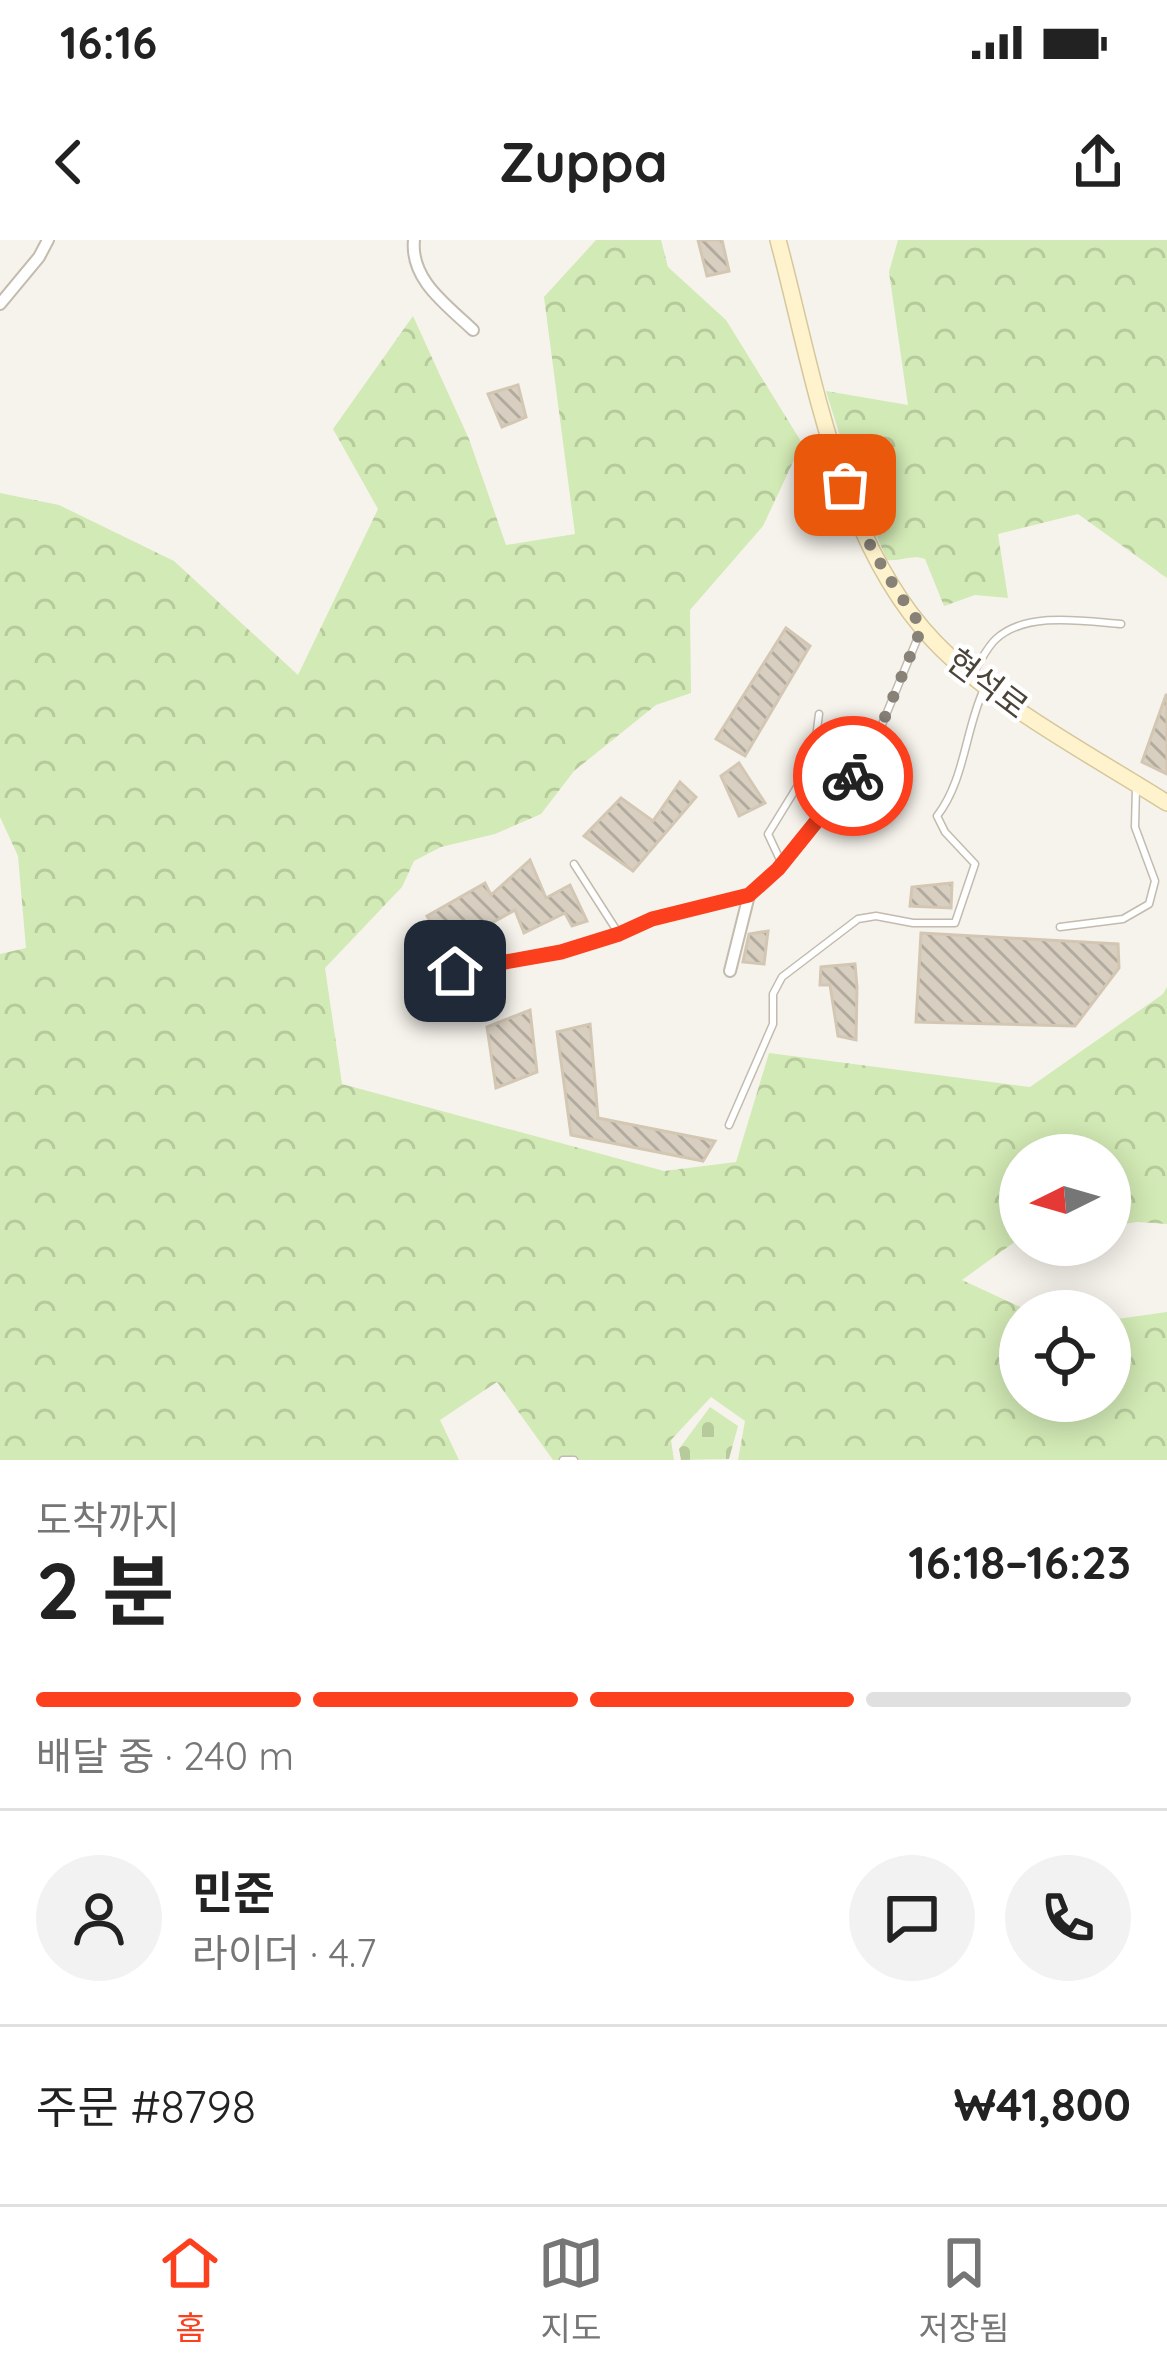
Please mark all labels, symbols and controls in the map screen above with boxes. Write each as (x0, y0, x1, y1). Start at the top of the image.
text: 16:16 (60, 14, 157, 70)
text: Zuppa (499, 128, 668, 196)
icon: back (36, 129, 102, 195)
icon: share (1065, 129, 1131, 195)
pin (794, 434, 896, 536)
icon: bag (812, 452, 878, 518)
street label: 현석로 (939, 639, 1037, 727)
courier (793, 716, 913, 836)
icon: bike (820, 743, 886, 809)
pin (404, 920, 506, 1022)
icon: home (422, 938, 488, 1004)
north arrow (999, 1134, 1131, 1266)
map controls (999, 1134, 1131, 1422)
button: locate (999, 1290, 1131, 1422)
text: 도착까지 (36, 1495, 180, 1544)
text: 16:18–16:23 (908, 1534, 1131, 1590)
text: 2 분 (36, 1541, 174, 1639)
text: 배달 중 · 240 m (36, 1731, 294, 1780)
button: person (36, 1855, 162, 1981)
button: chat (849, 1855, 975, 1981)
button: phone (1005, 1855, 1131, 1981)
text: 민준 (192, 1864, 275, 1920)
text: 라이더 · 4.7 (192, 1928, 376, 1977)
text: ₩41,800 (954, 2076, 1131, 2132)
text: 주문 #8798 (36, 2078, 256, 2134)
tab: 홈 (157, 2230, 223, 2350)
tab: 지도 (538, 2230, 604, 2350)
tab: 저장됨 (919, 2230, 1010, 2350)

